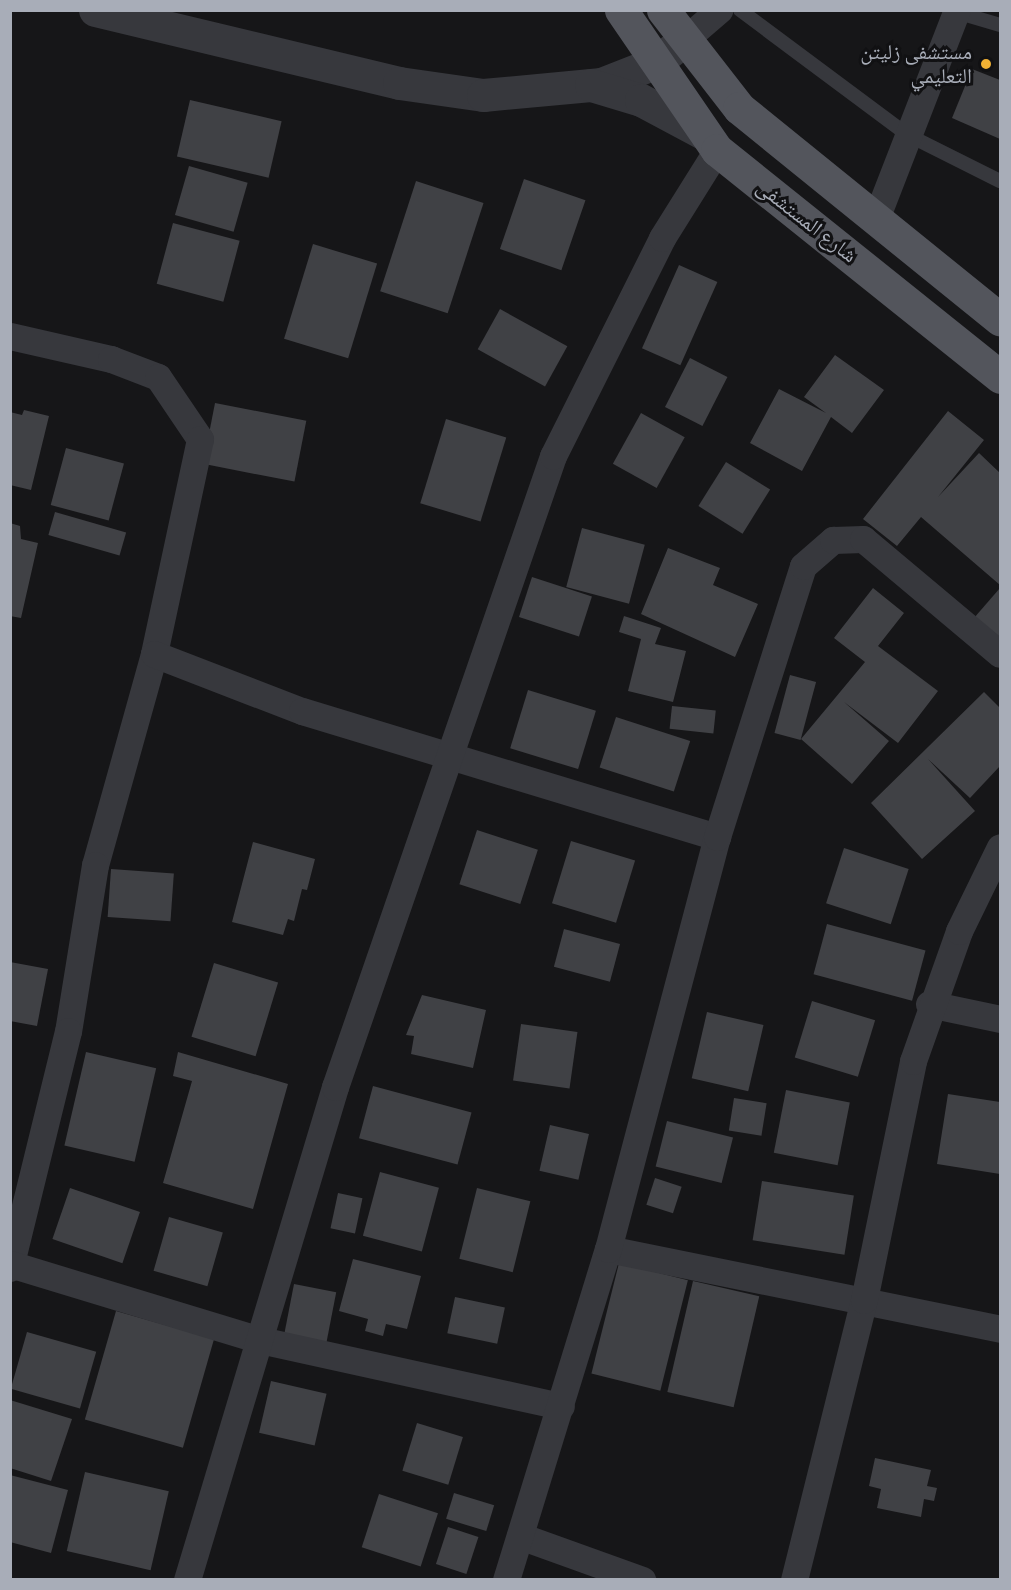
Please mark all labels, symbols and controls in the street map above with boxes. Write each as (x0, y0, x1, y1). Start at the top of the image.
place label: مستشفى زليتن التعليمي (860, 39, 972, 89)
marker: مستشفى زليتن التعليمي (977, 55, 995, 73)
street label: شارع المستشفى (752, 174, 862, 268)

